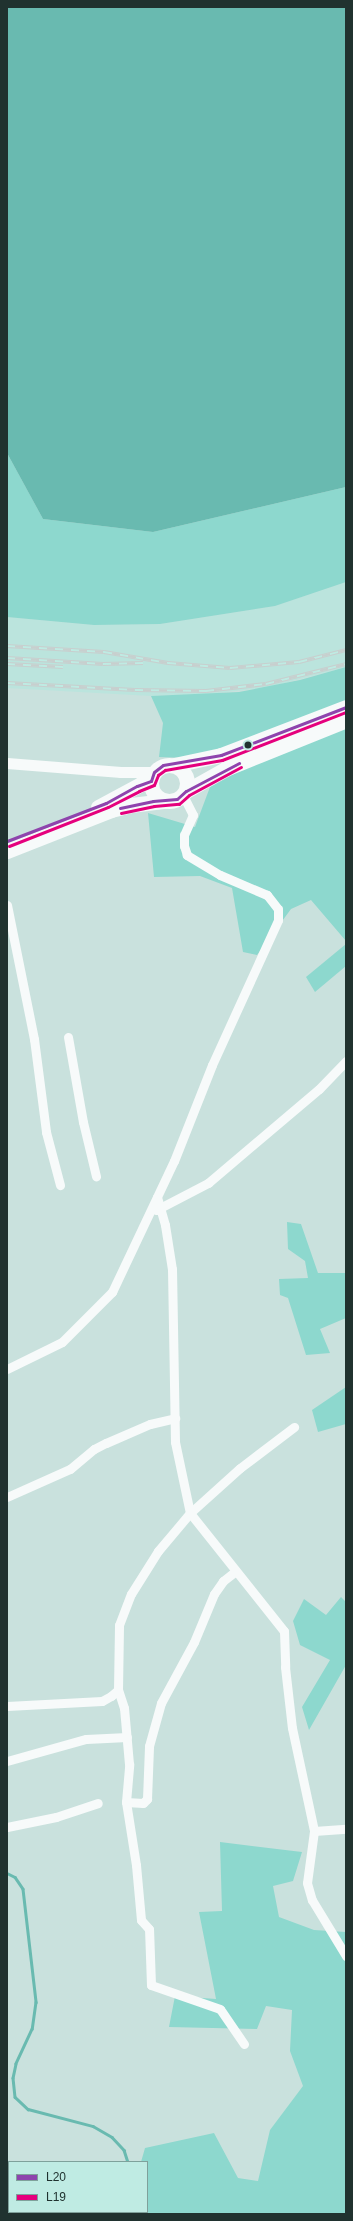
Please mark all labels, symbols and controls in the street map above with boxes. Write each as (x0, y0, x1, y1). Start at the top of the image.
unlabelled marker (243, 740, 253, 750)
legend (8, 2161, 148, 2213)
text: L20 (46, 2170, 66, 2184)
text: L19 (46, 2190, 66, 2204)

